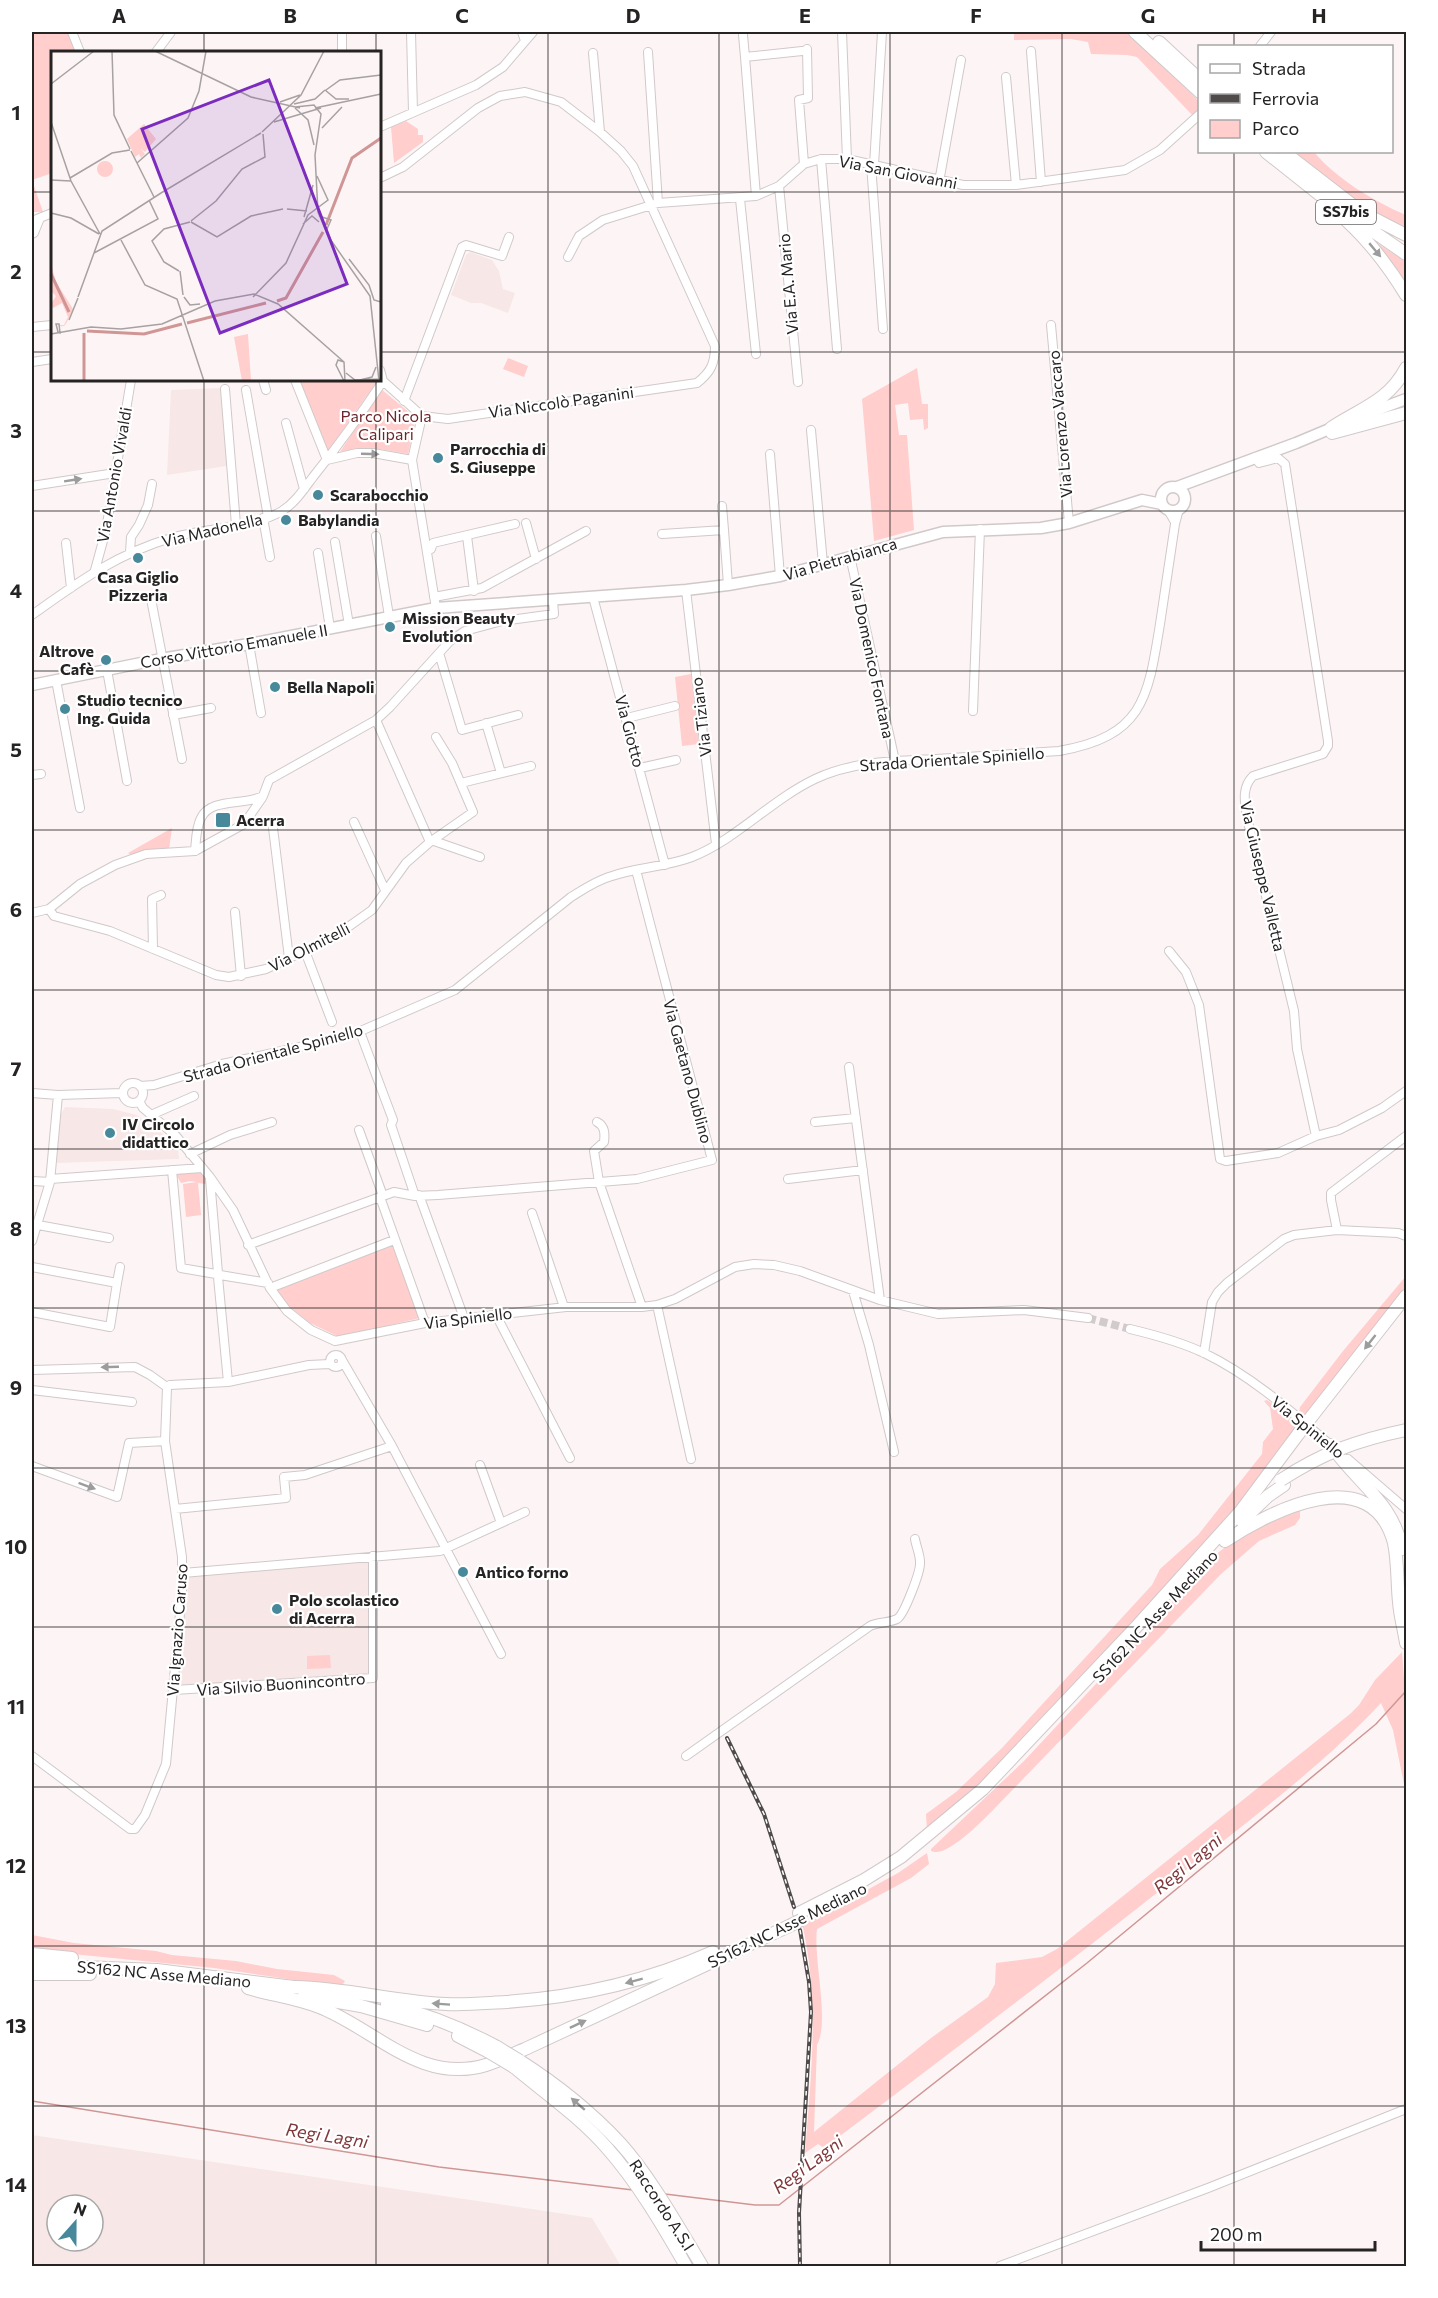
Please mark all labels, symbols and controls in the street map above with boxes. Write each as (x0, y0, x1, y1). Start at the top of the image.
text: A (112, 3, 126, 27)
text: B (283, 3, 297, 27)
text: C (455, 3, 469, 27)
text: D (626, 3, 640, 27)
text: E (799, 3, 811, 27)
text: F (970, 3, 982, 27)
text: G (1141, 3, 1155, 27)
text: H (1312, 3, 1327, 27)
legend (1198, 45, 1393, 153)
inset map (51, 51, 381, 381)
text: Strada (1252, 57, 1306, 79)
text: Ferrovia (1252, 87, 1319, 109)
text: 1 (11, 100, 21, 124)
text: Parco (1252, 117, 1299, 139)
street label: Via San Giovanni (837, 151, 959, 192)
road number: SS7bis (1316, 200, 1376, 224)
street label: Via E.A. Mario (774, 233, 801, 335)
one-way arrow (1369, 243, 1381, 258)
text: 2 (10, 259, 22, 283)
street label: Via Lorenzo Vaccaro (1044, 350, 1075, 499)
street label: Via Niccolò Paganini (487, 382, 635, 421)
street label: Via Antonio Vivaldi (92, 406, 135, 544)
park label: Parco Nicola Calipari (340, 406, 432, 443)
text: 3 (10, 418, 22, 442)
place label: Parrocchia di S. Giuseppe (450, 439, 546, 476)
one-way arrow (360, 449, 379, 458)
marker: Parrocchia di S. Giuseppe (431, 451, 445, 465)
one-way arrow (64, 475, 83, 484)
place label: Scarabocchio (330, 485, 429, 504)
marker: Scarabocchio (311, 488, 325, 502)
street label: Via Madonella (160, 509, 264, 550)
place label: Babylandia (298, 510, 379, 529)
marker: Babylandia (279, 513, 293, 527)
street label: Via Pietrabianca (781, 533, 899, 584)
marker: Casa Giglio Pizzeria (131, 551, 145, 565)
place label: Casa Giglio Pizzeria (97, 567, 179, 604)
street label: Via Domenico Fontana (846, 576, 899, 740)
text: 4 (10, 578, 22, 602)
place label: Mission Beauty Evolution (402, 608, 515, 645)
street label: Corso Vittorio Emanuele II (139, 620, 329, 671)
marker: Mission Beauty Evolution (383, 620, 397, 634)
place label: Altrove Cafè (39, 641, 94, 678)
marker: Altrove Cafè (99, 653, 113, 667)
street label: Via Tiziano (686, 676, 715, 758)
place label: Bella Napoli (287, 677, 375, 696)
marker: Bella Napoli (268, 680, 282, 694)
place label: Studio tecnico Ing. Guida (77, 690, 183, 727)
street label: Via Giotto (612, 692, 649, 769)
marker: Studio tecnico Ing. Guida (58, 702, 72, 716)
text: 5 (10, 737, 22, 761)
street label: Strada Orientale Spiniello (859, 743, 1045, 774)
street label: Via Giuseppe Valletta (1237, 799, 1290, 953)
place label: Acerra (236, 810, 285, 829)
marker: Acerra (214, 811, 232, 829)
text: 6 (10, 897, 22, 921)
street label: Via Olmitelli (265, 918, 353, 975)
street label: Via Gaetano Dublino (660, 997, 717, 1145)
street label: Strada Orientale Spiniello (181, 1019, 365, 1086)
text: 7 (11, 1056, 22, 1080)
place label: IV Circolo didattico (122, 1114, 195, 1151)
marker: IV Circolo didattico (103, 1126, 117, 1140)
text: 8 (10, 1216, 22, 1240)
street label: Via Spiniello (423, 1303, 513, 1332)
one-way arrow (1364, 1334, 1377, 1350)
one-way arrow (101, 1362, 120, 1372)
text: 9 (10, 1375, 22, 1399)
street label: Via Spiniello (1268, 1391, 1349, 1462)
one-way arrow (78, 1481, 96, 1491)
text: 10 (5, 1534, 27, 1558)
street label: SS162 NC Asse Mediano (1088, 1545, 1221, 1686)
place label: Antico forno (475, 1562, 569, 1581)
street label: Via Ignazio Caruso (162, 1563, 191, 1697)
marker: Antico forno (456, 1565, 470, 1579)
place label: Polo scolastico di Acerra (289, 1590, 400, 1627)
marker: Polo scolastico di Acerra (270, 1602, 284, 1616)
street label: Via Silvio Buonincontro (196, 1668, 366, 1699)
text: 11 (7, 1694, 25, 1718)
water label: Regi Lagni (1148, 1827, 1227, 1898)
text: 12 (6, 1853, 26, 1877)
street label: SS162 NC Asse Mediano (704, 1878, 869, 1971)
street label: SS162 NC Asse Mediano (76, 1956, 252, 1991)
one-way arrow (625, 1977, 643, 1987)
one-way arrow (432, 1999, 451, 2008)
text: 13 (6, 2013, 26, 2037)
one-way arrow (569, 2020, 586, 2029)
one-way arrow (571, 2098, 586, 2111)
water label: Regi Lagni (284, 2118, 371, 2153)
water label: Regi Lagni (768, 2130, 848, 2198)
street label: Raccordo A.S.I (626, 2156, 699, 2254)
text: 14 (5, 2172, 27, 2196)
north arrow (45, 2193, 105, 2253)
text: N (72, 2198, 90, 2220)
scale bar (1201, 2214, 1375, 2252)
text: 200 m (1210, 2223, 1263, 2245)

